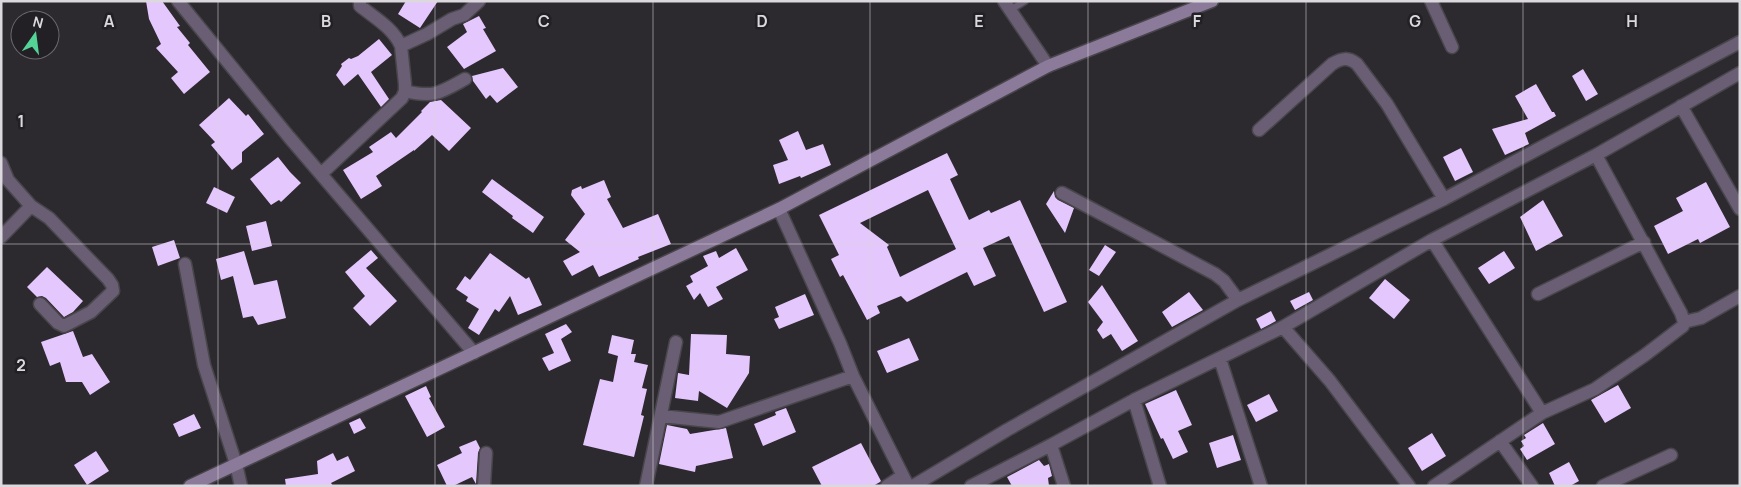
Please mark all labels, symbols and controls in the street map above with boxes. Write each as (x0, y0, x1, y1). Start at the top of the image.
north arrow (10, 10, 60, 60)
text: A (104, 10, 115, 32)
text: B (321, 10, 331, 32)
text: C (538, 10, 550, 32)
text: D (756, 10, 768, 32)
text: E (974, 10, 984, 32)
text: F (1193, 10, 1202, 32)
text: G (1409, 10, 1421, 32)
text: H (1626, 10, 1638, 32)
text: N (31, 11, 45, 32)
text: 1 (17, 110, 25, 132)
text: 2 (16, 354, 26, 376)

